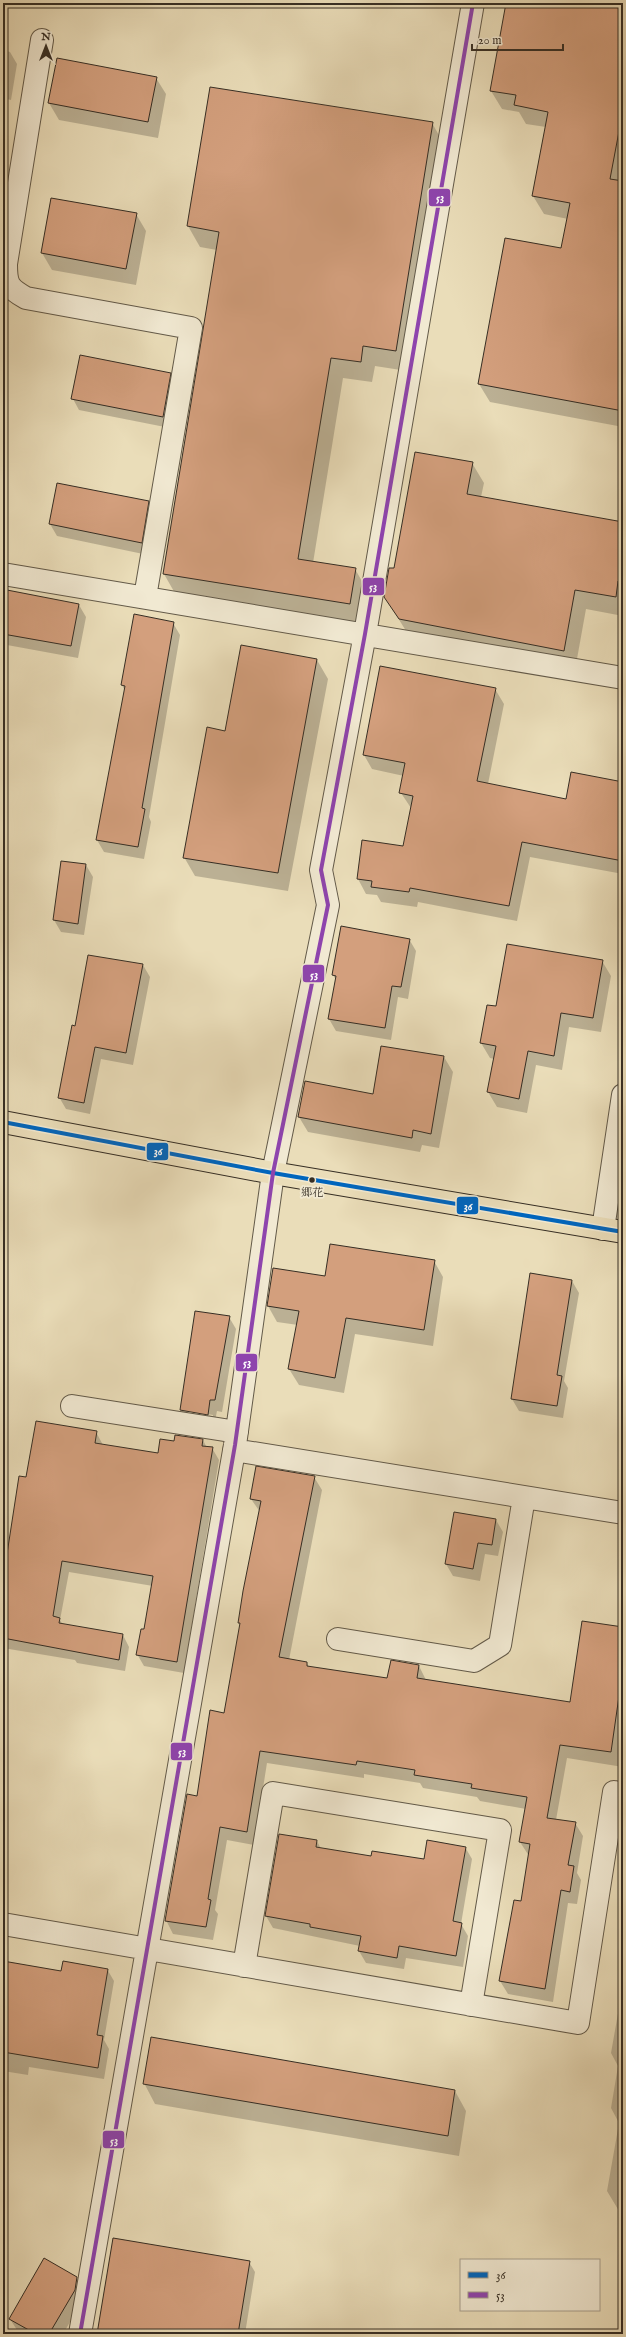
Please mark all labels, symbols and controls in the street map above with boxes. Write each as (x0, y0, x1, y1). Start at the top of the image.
north arrow (26, 26, 66, 66)
scale bar (472, 26, 563, 52)
text: N (40, 30, 51, 44)
text: 20 m (478, 33, 501, 48)
line badge: 53 (428, 188, 451, 207)
text: 53 (436, 191, 444, 205)
line badge: 53 (362, 577, 385, 596)
text: 53 (369, 580, 377, 594)
line badge: 53 (302, 964, 325, 983)
text: 53 (310, 968, 318, 982)
line badge: 36 (146, 1142, 169, 1161)
text: 36 (154, 1145, 164, 1159)
marker: 郷花 (307, 1175, 317, 1185)
place label: 郷花 (301, 1186, 323, 1200)
line badge: 36 (456, 1196, 479, 1215)
text: 36 (464, 1200, 474, 1214)
line badge: 53 (235, 1353, 258, 1372)
text: 53 (243, 1356, 251, 1370)
line badge: 53 (170, 1742, 193, 1761)
text: 53 (178, 1745, 186, 1759)
line badge: 53 (102, 2130, 125, 2149)
text: 53 (110, 2134, 118, 2148)
legend (460, 2259, 600, 2311)
text: 36 (496, 2268, 506, 2283)
text: 53 (496, 2288, 505, 2303)

